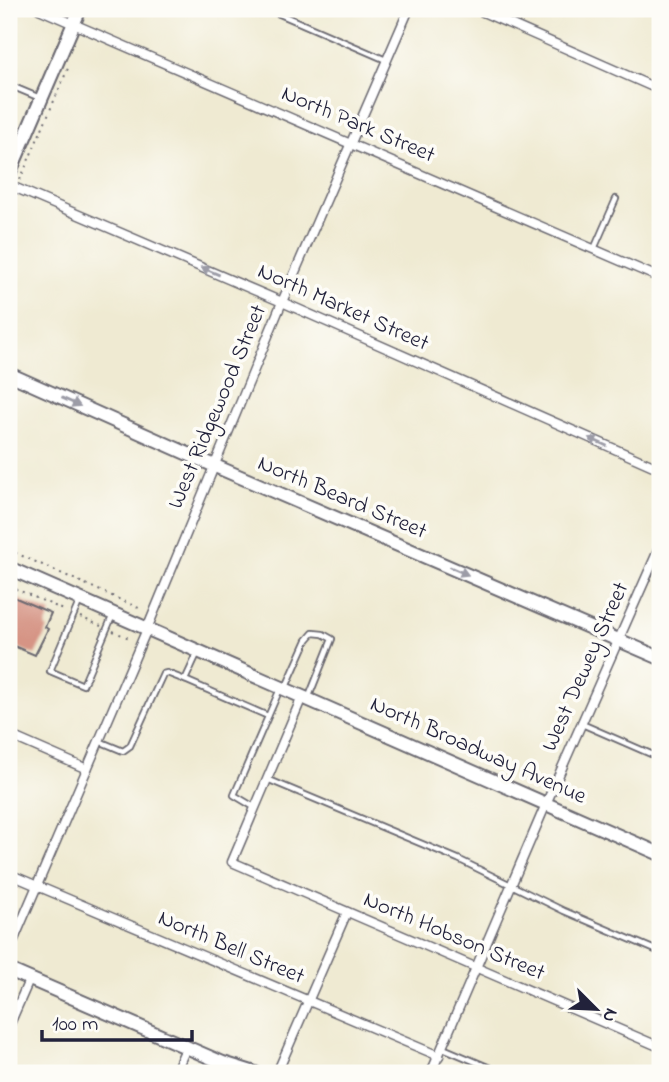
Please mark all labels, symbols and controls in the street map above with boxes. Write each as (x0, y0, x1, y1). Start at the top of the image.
street label: North Park Street (276, 78, 440, 172)
street label: North Market Street (252, 255, 434, 361)
one-way arrow (200, 265, 220, 277)
street label: West Ridgewood Street (160, 299, 277, 515)
one-way arrow (61, 396, 81, 408)
one-way arrow (587, 436, 608, 447)
street label: North Beard Street (252, 447, 432, 549)
one-way arrow (449, 566, 470, 577)
street label: West Dewey Street (534, 577, 640, 758)
street label: North Broadway Avenue (364, 688, 592, 816)
street label: North Hobson Street (358, 884, 550, 990)
street label: North Bell Street (153, 902, 310, 994)
north arrow (560, 974, 630, 1044)
scale bar (42, 998, 192, 1042)
text: N (594, 1004, 624, 1026)
text: 100 m (52, 1010, 98, 1040)

